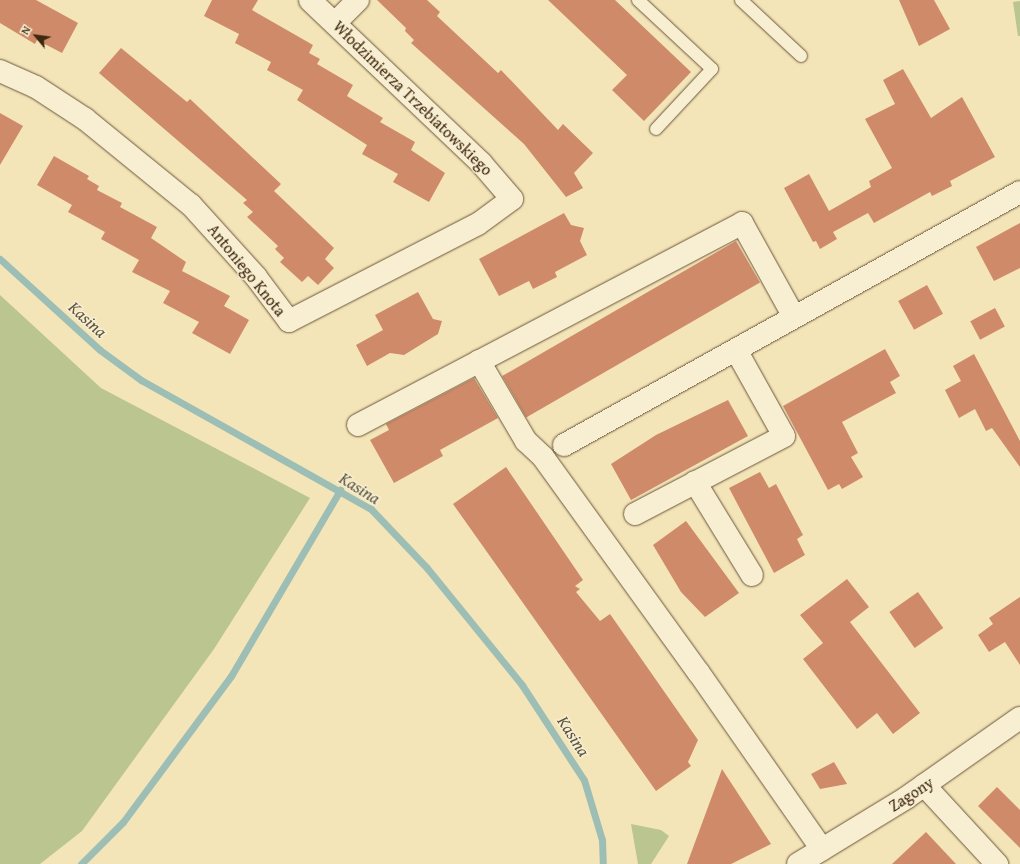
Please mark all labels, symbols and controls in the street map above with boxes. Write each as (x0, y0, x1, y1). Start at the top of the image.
north arrow (16, 16, 56, 56)
street label: Włodzimierza Trzebiatowskiego (329, 17, 497, 179)
text: N (17, 23, 34, 37)
street label: Antoniego Knota (204, 220, 290, 320)
water label: Kasina (65, 297, 111, 341)
water label: Kasina (336, 468, 384, 508)
water label: Kasina (553, 712, 595, 760)
street label: Zagony (885, 773, 937, 815)

